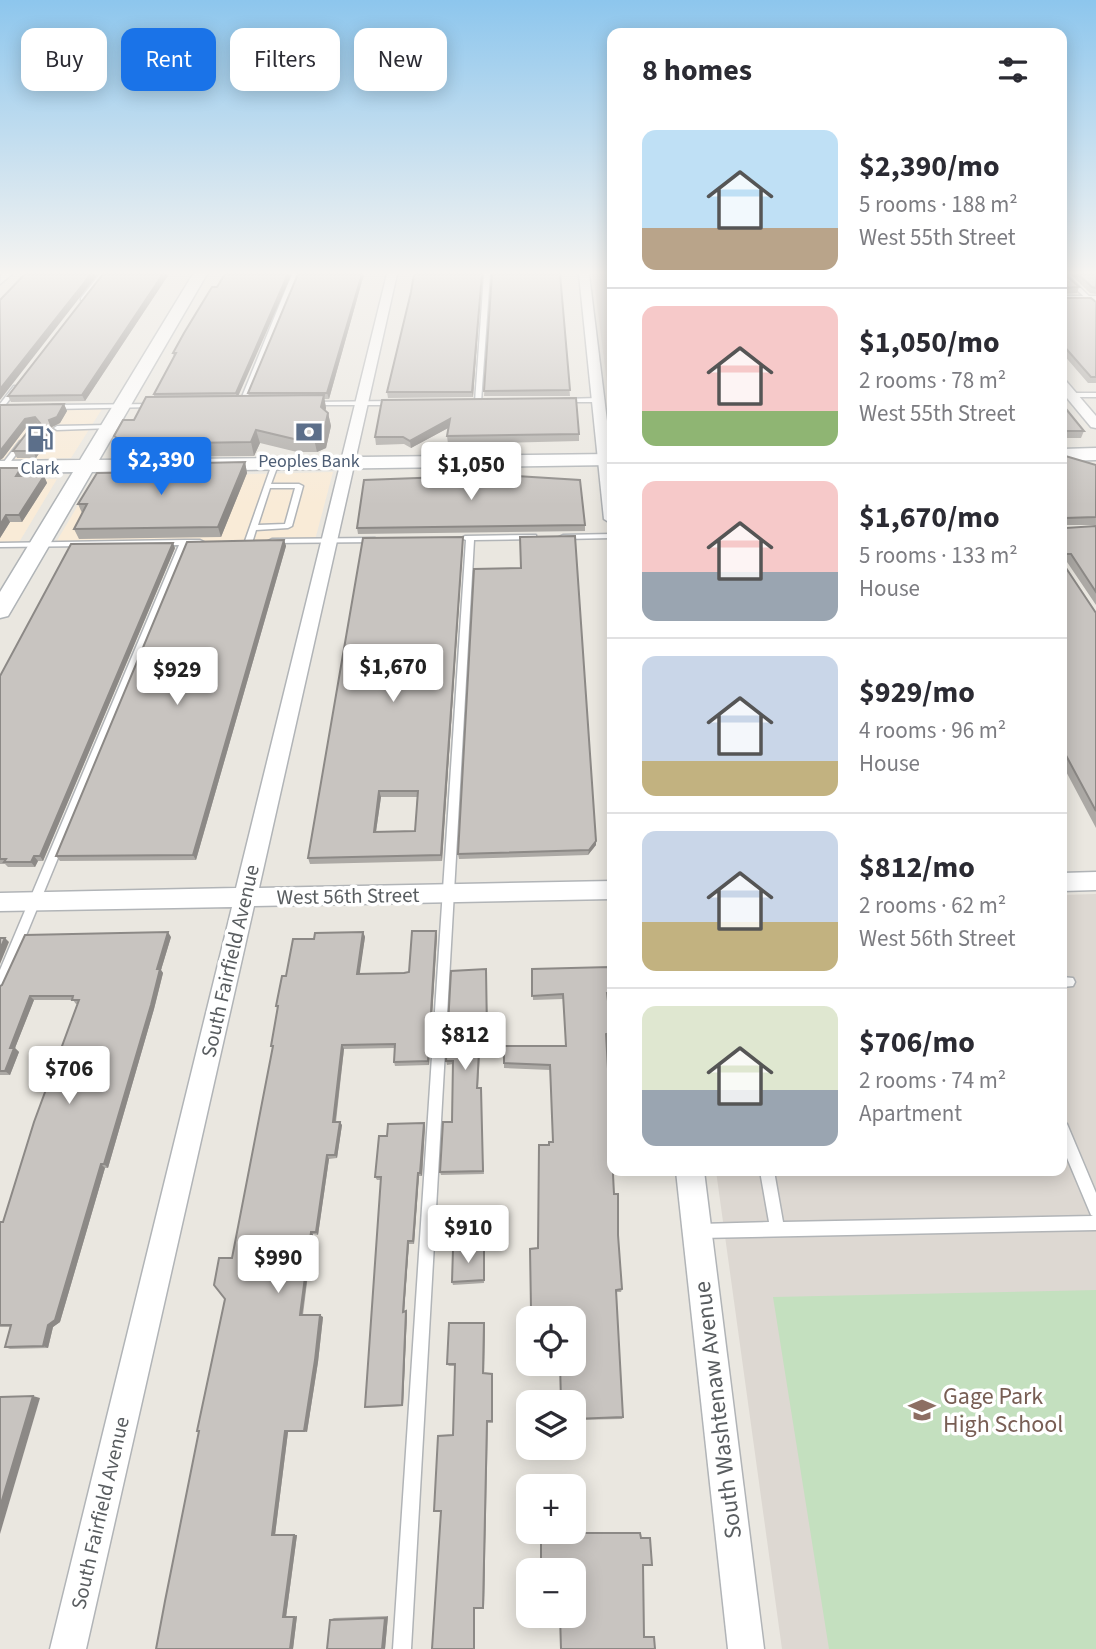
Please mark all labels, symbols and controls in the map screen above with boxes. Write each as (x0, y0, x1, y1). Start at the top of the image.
chip: Buy (21, 28, 107, 91)
chip: Rent (121, 28, 216, 91)
chip: Filters (230, 28, 340, 91)
chip: New (354, 28, 447, 91)
text: 8 homes (642, 49, 752, 92)
icon: filters (994, 51, 1032, 89)
text: $2,390/mo (859, 145, 1000, 188)
icon: home (698, 158, 782, 242)
text: 5 rooms · 188 m² (859, 188, 1018, 221)
text: West 55th Street (859, 221, 1015, 254)
text: $1,050/mo (859, 321, 1000, 364)
icon: home (698, 334, 782, 418)
text: 2 rooms · 78 m² (859, 364, 1006, 397)
text: West 55th Street (859, 397, 1015, 430)
bank icon: Peoples Bank (294, 417, 324, 447)
fuel station icon: Clark (25, 424, 55, 454)
pin: $2,390 (104, 438, 218, 497)
pin: $1,050 (414, 442, 528, 502)
text: $2,390 (127, 443, 195, 476)
text: $1,050 (437, 448, 505, 481)
place label: Peoples Bank (258, 449, 360, 474)
place label: Clark (20, 456, 60, 481)
text: $1,670/mo (859, 496, 1000, 539)
icon: home (698, 509, 782, 593)
text: 5 rooms · 133 m² (859, 539, 1018, 572)
text: House (859, 572, 920, 605)
pin: $1,670 (336, 644, 450, 704)
pin: $929 (136, 648, 218, 707)
text: $1,670 (359, 650, 427, 683)
text: $929 (153, 653, 201, 686)
text: $929/mo (859, 671, 975, 714)
icon: home (698, 684, 782, 768)
text: 4 rooms · 96 m² (859, 714, 1006, 747)
text: House (859, 747, 920, 780)
text: $812/mo (859, 846, 975, 889)
icon: home (698, 859, 782, 943)
street label: South Fairfield Avenue (193, 862, 267, 1060)
street label: West 56th Street (276, 880, 420, 912)
text: 2 rooms · 62 m² (859, 889, 1006, 922)
text: West 56th Street (859, 922, 1015, 955)
pin: $812 (424, 1012, 506, 1072)
text: $812 (441, 1018, 489, 1051)
text: $706/mo (859, 1021, 975, 1064)
icon: home (698, 1034, 782, 1118)
pin: $706 (28, 1046, 110, 1106)
text: $706 (45, 1052, 93, 1085)
text: 2 rooms · 74 m² (859, 1064, 1006, 1097)
text: Apartment (859, 1097, 962, 1130)
pin: $910 (427, 1206, 509, 1265)
text: $910 (444, 1211, 492, 1244)
pin: $990 (237, 1236, 319, 1295)
text: $990 (254, 1241, 302, 1274)
street label: South Washtenaw Avenue (685, 1279, 751, 1541)
map controls (516, 1306, 586, 1628)
button: locate (516, 1306, 586, 1376)
place label: Gage Park High School (943, 1379, 1063, 1442)
button: layers (516, 1390, 586, 1460)
school or university icon: Gage Park High School (907, 1395, 937, 1425)
street label: South Fairfield Avenue (63, 1414, 137, 1612)
button: + (516, 1474, 586, 1544)
button: − (516, 1558, 586, 1628)

